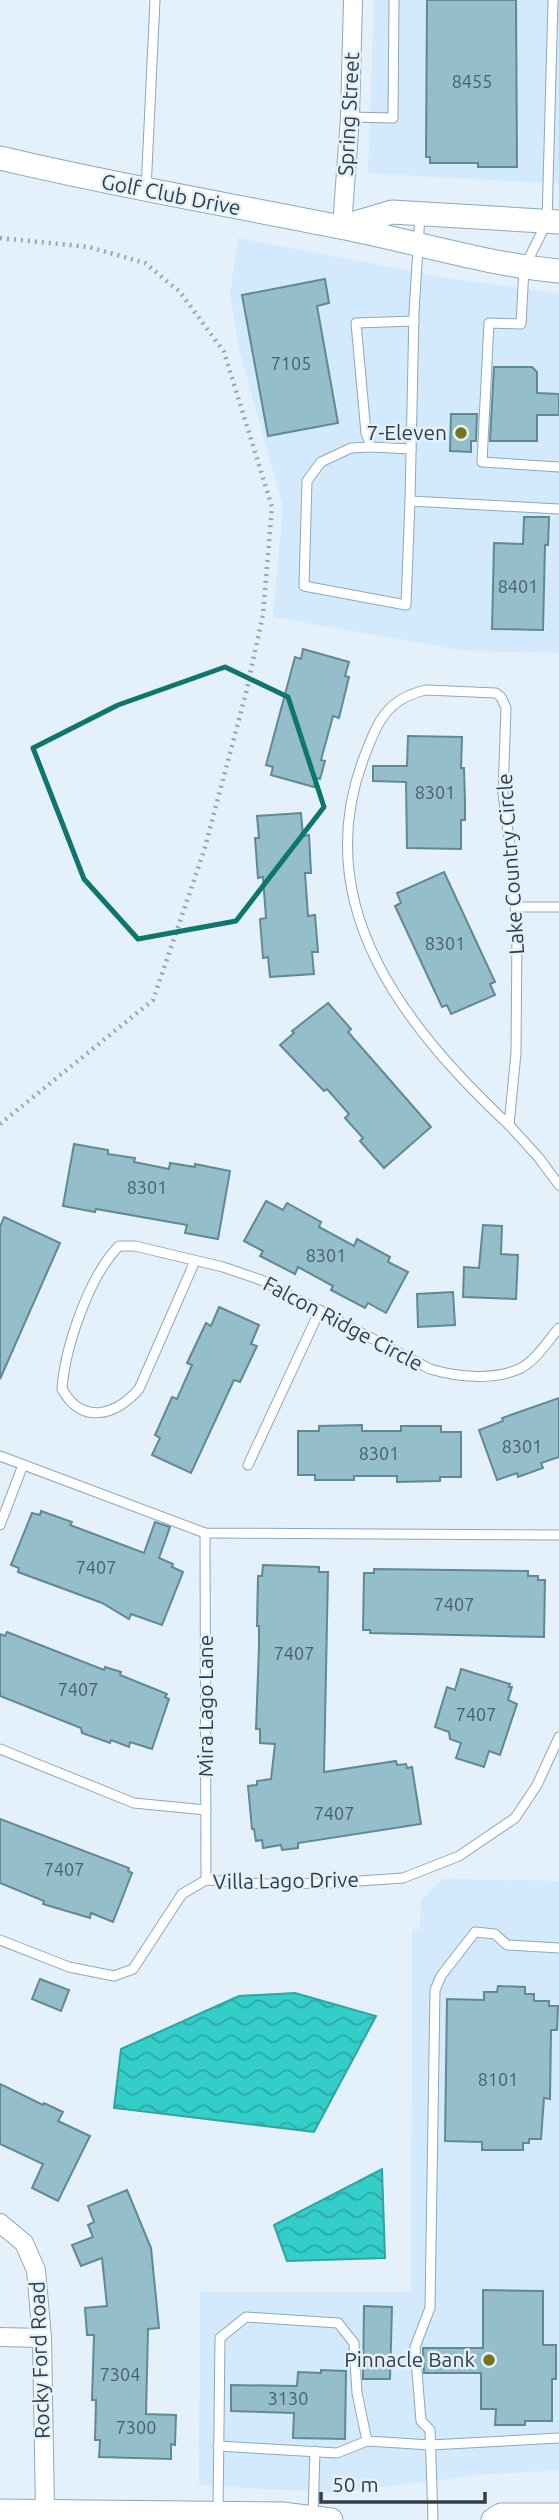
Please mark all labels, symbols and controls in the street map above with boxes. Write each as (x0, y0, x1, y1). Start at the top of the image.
street label: Spring Street (333, 51, 363, 176)
house number: 8455 (452, 71, 492, 91)
street label: Golf Club Drive (99, 169, 243, 219)
house number: 7105 (271, 353, 311, 373)
place label: 7-Eleven (366, 420, 447, 444)
marker: 7-Eleven (453, 425, 469, 441)
house number: 8401 (498, 576, 538, 596)
street label: Lake Country Circle (492, 773, 528, 956)
house number: 8301 (415, 782, 455, 802)
house number: 8301 (425, 933, 465, 953)
house number: 8301 (127, 1177, 167, 1197)
house number: 8301 (306, 1245, 346, 1265)
street label: Falcon Ridge Circle (260, 1271, 427, 1375)
house number: 8301 (502, 1436, 542, 1456)
house number: 8301 (359, 1443, 399, 1463)
house number: 7407 (76, 1557, 116, 1577)
house number: 7407 (434, 1594, 474, 1614)
street label: Mira Lago Lane (193, 1635, 217, 1777)
house number: 7407 (274, 1643, 314, 1663)
house number: 7407 (58, 1679, 98, 1699)
house number: 7407 (456, 1704, 496, 1724)
house number: 7407 (314, 1803, 354, 1823)
house number: 7407 (44, 1859, 84, 1879)
street label: Villa Lago Drive (213, 1867, 359, 1893)
house number: 8101 (478, 2069, 518, 2089)
street label: Rocky Ford Road (24, 2281, 54, 2439)
place label: Pinnacle Bank (344, 2347, 475, 2371)
marker: Pinnacle Bank (481, 2352, 497, 2368)
house number: 7304 (100, 2364, 140, 2384)
house number: 3130 (268, 2388, 308, 2408)
house number: 7300 (116, 2417, 156, 2437)
scale bar (321, 2460, 486, 2504)
text: 50 m (332, 2472, 379, 2496)

